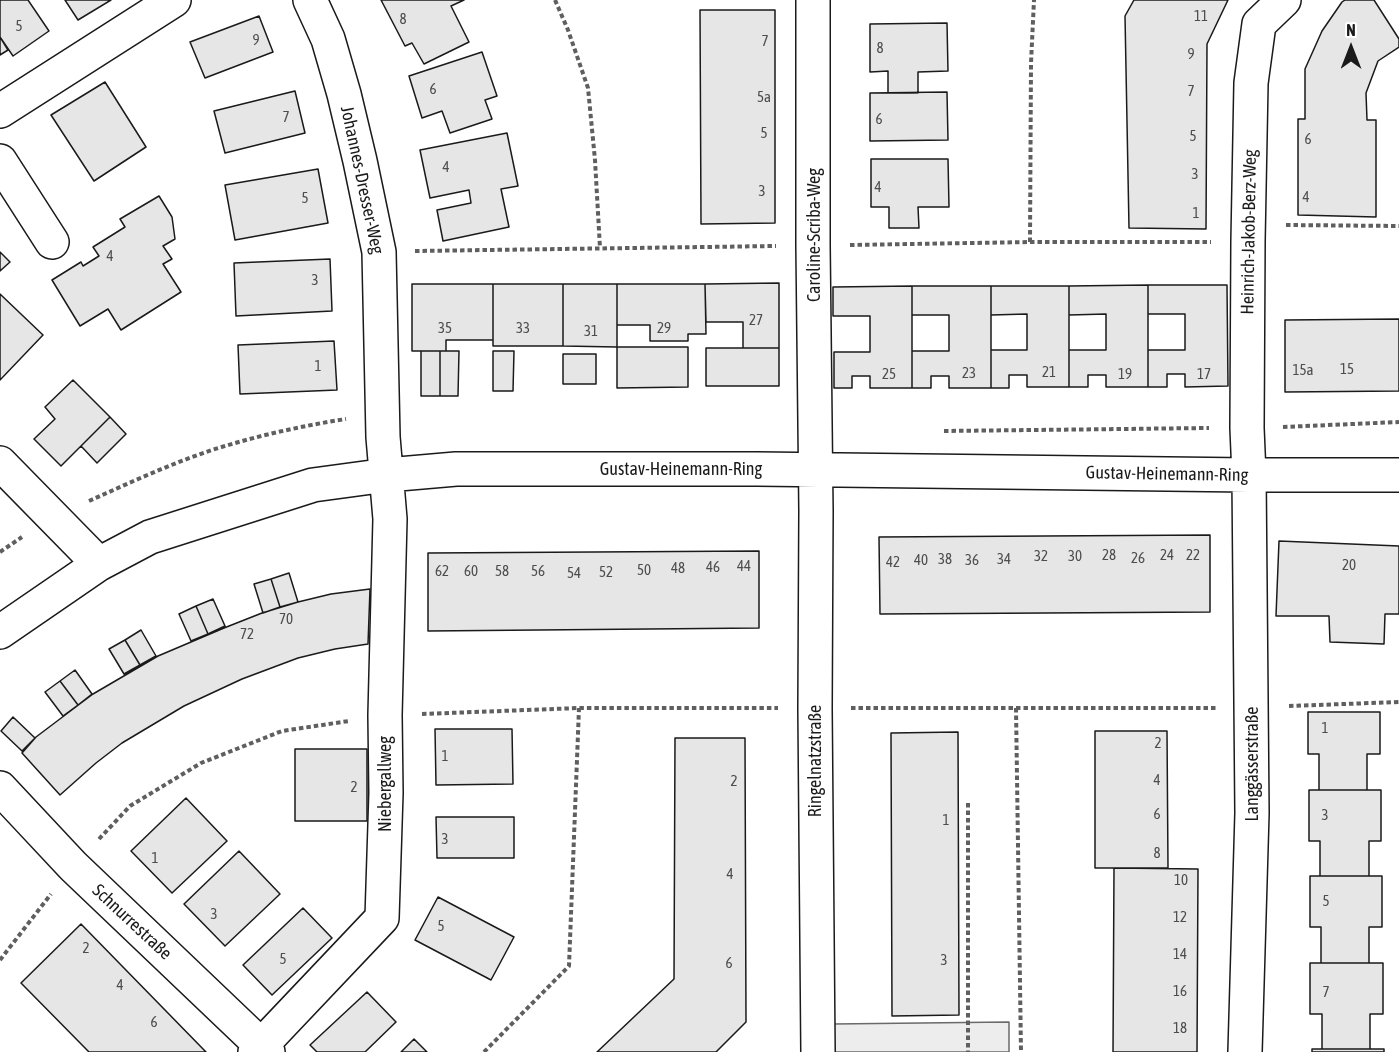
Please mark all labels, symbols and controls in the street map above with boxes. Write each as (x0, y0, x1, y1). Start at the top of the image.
house number: 11 (1194, 7, 1208, 25)
house number: 8 (399, 10, 407, 28)
house number: 5 (15, 17, 23, 35)
north arrow (1321, 18, 1381, 78)
text: N (1346, 21, 1356, 39)
house number: 9 (252, 31, 260, 49)
house number: 7 (761, 32, 769, 50)
house number: 8 (876, 39, 884, 57)
house number: 9 (1187, 45, 1195, 63)
house number: 6 (429, 80, 437, 98)
house number: 7 (1187, 82, 1195, 100)
house number: 5a (757, 88, 771, 106)
street label: Johannes-Dresser-Weg (336, 104, 388, 256)
house number: 7 (282, 108, 290, 126)
house number: 6 (875, 110, 883, 128)
house number: 5 (760, 124, 768, 142)
house number: 5 (1189, 127, 1197, 145)
house number: 6 (1304, 130, 1312, 148)
street label: Heinrich-Jakob-Berz-Weg (1237, 149, 1261, 315)
house number: 4 (442, 158, 450, 176)
house number: 3 (1191, 165, 1199, 183)
street label: Caroline-Scriba-Weg (803, 168, 825, 302)
house number: 4 (874, 178, 882, 196)
house number: 3 (758, 182, 766, 200)
house number: 4 (1302, 188, 1310, 206)
house number: 5 (301, 189, 309, 207)
house number: 1 (1192, 204, 1200, 222)
house number: 4 (106, 247, 114, 265)
house number: 3 (311, 271, 319, 289)
house number: 27 (749, 311, 763, 329)
house number: 35 (438, 319, 452, 337)
house number: 33 (516, 319, 530, 337)
house number: 29 (657, 319, 671, 337)
house number: 31 (584, 322, 598, 340)
house number: 1 (314, 357, 322, 375)
house number: 15 (1340, 360, 1354, 378)
house number: 15a (1292, 361, 1314, 379)
house number: 21 (1042, 363, 1056, 381)
house number: 23 (962, 364, 976, 382)
house number: 25 (882, 365, 896, 383)
house number: 19 (1118, 365, 1132, 383)
house number: 17 (1197, 365, 1211, 383)
street label: Gustav-Heinemann-Ring (600, 458, 762, 480)
street label: Gustav-Heinemann-Ring (1086, 462, 1248, 486)
house number: 28 (1102, 546, 1116, 564)
house number: 24 (1160, 546, 1174, 564)
house number: 22 (1186, 546, 1200, 564)
house number: 32 (1034, 547, 1048, 565)
house number: 30 (1068, 547, 1082, 565)
house number: 26 (1131, 549, 1145, 567)
house number: 38 (938, 550, 952, 568)
house number: 34 (997, 550, 1011, 568)
house number: 40 (914, 551, 928, 569)
house number: 36 (965, 551, 979, 569)
house number: 42 (886, 553, 900, 571)
house number: 20 (1342, 556, 1356, 574)
house number: 44 (737, 557, 751, 575)
house number: 46 (706, 558, 720, 576)
house number: 48 (671, 559, 685, 577)
house number: 50 (637, 561, 651, 579)
house number: 62 (435, 562, 449, 580)
house number: 60 (464, 562, 478, 580)
house number: 58 (495, 562, 509, 580)
house number: 56 (531, 562, 545, 580)
house number: 52 (599, 563, 613, 581)
house number: 54 (567, 564, 581, 582)
house number: 70 (279, 610, 293, 628)
house number: 72 (240, 625, 254, 643)
street label: Ringelnatzstraße (804, 705, 826, 817)
street label: Langgässerstraße (1241, 707, 1263, 821)
house number: 1 (1321, 719, 1329, 737)
house number: 2 (1154, 734, 1162, 752)
street label: Niebergallweg (374, 736, 396, 832)
house number: 1 (441, 747, 449, 765)
house number: 4 (1153, 771, 1161, 789)
house number: 2 (730, 772, 738, 790)
house number: 2 (350, 778, 358, 796)
house number: 6 (1153, 805, 1161, 823)
house number: 3 (1321, 806, 1329, 824)
house number: 1 (942, 811, 950, 829)
house number: 3 (441, 830, 449, 848)
house number: 8 (1153, 844, 1161, 862)
house number: 1 (151, 849, 159, 867)
house number: 4 (726, 865, 734, 883)
house number: 10 (1174, 871, 1188, 889)
street label: Schnurrestraße (88, 880, 176, 964)
house number: 5 (1322, 892, 1330, 910)
house number: 3 (210, 905, 218, 923)
house number: 12 (1173, 908, 1187, 926)
house number: 5 (437, 917, 445, 935)
house number: 2 (82, 939, 90, 957)
house number: 14 (1173, 945, 1187, 963)
house number: 5 (279, 950, 287, 968)
house number: 3 (940, 951, 948, 969)
house number: 6 (725, 954, 733, 972)
house number: 4 (116, 976, 124, 994)
house number: 16 (1173, 982, 1187, 1000)
house number: 7 (1322, 983, 1330, 1001)
house number: 6 (150, 1013, 158, 1031)
house number: 18 (1173, 1019, 1187, 1037)

